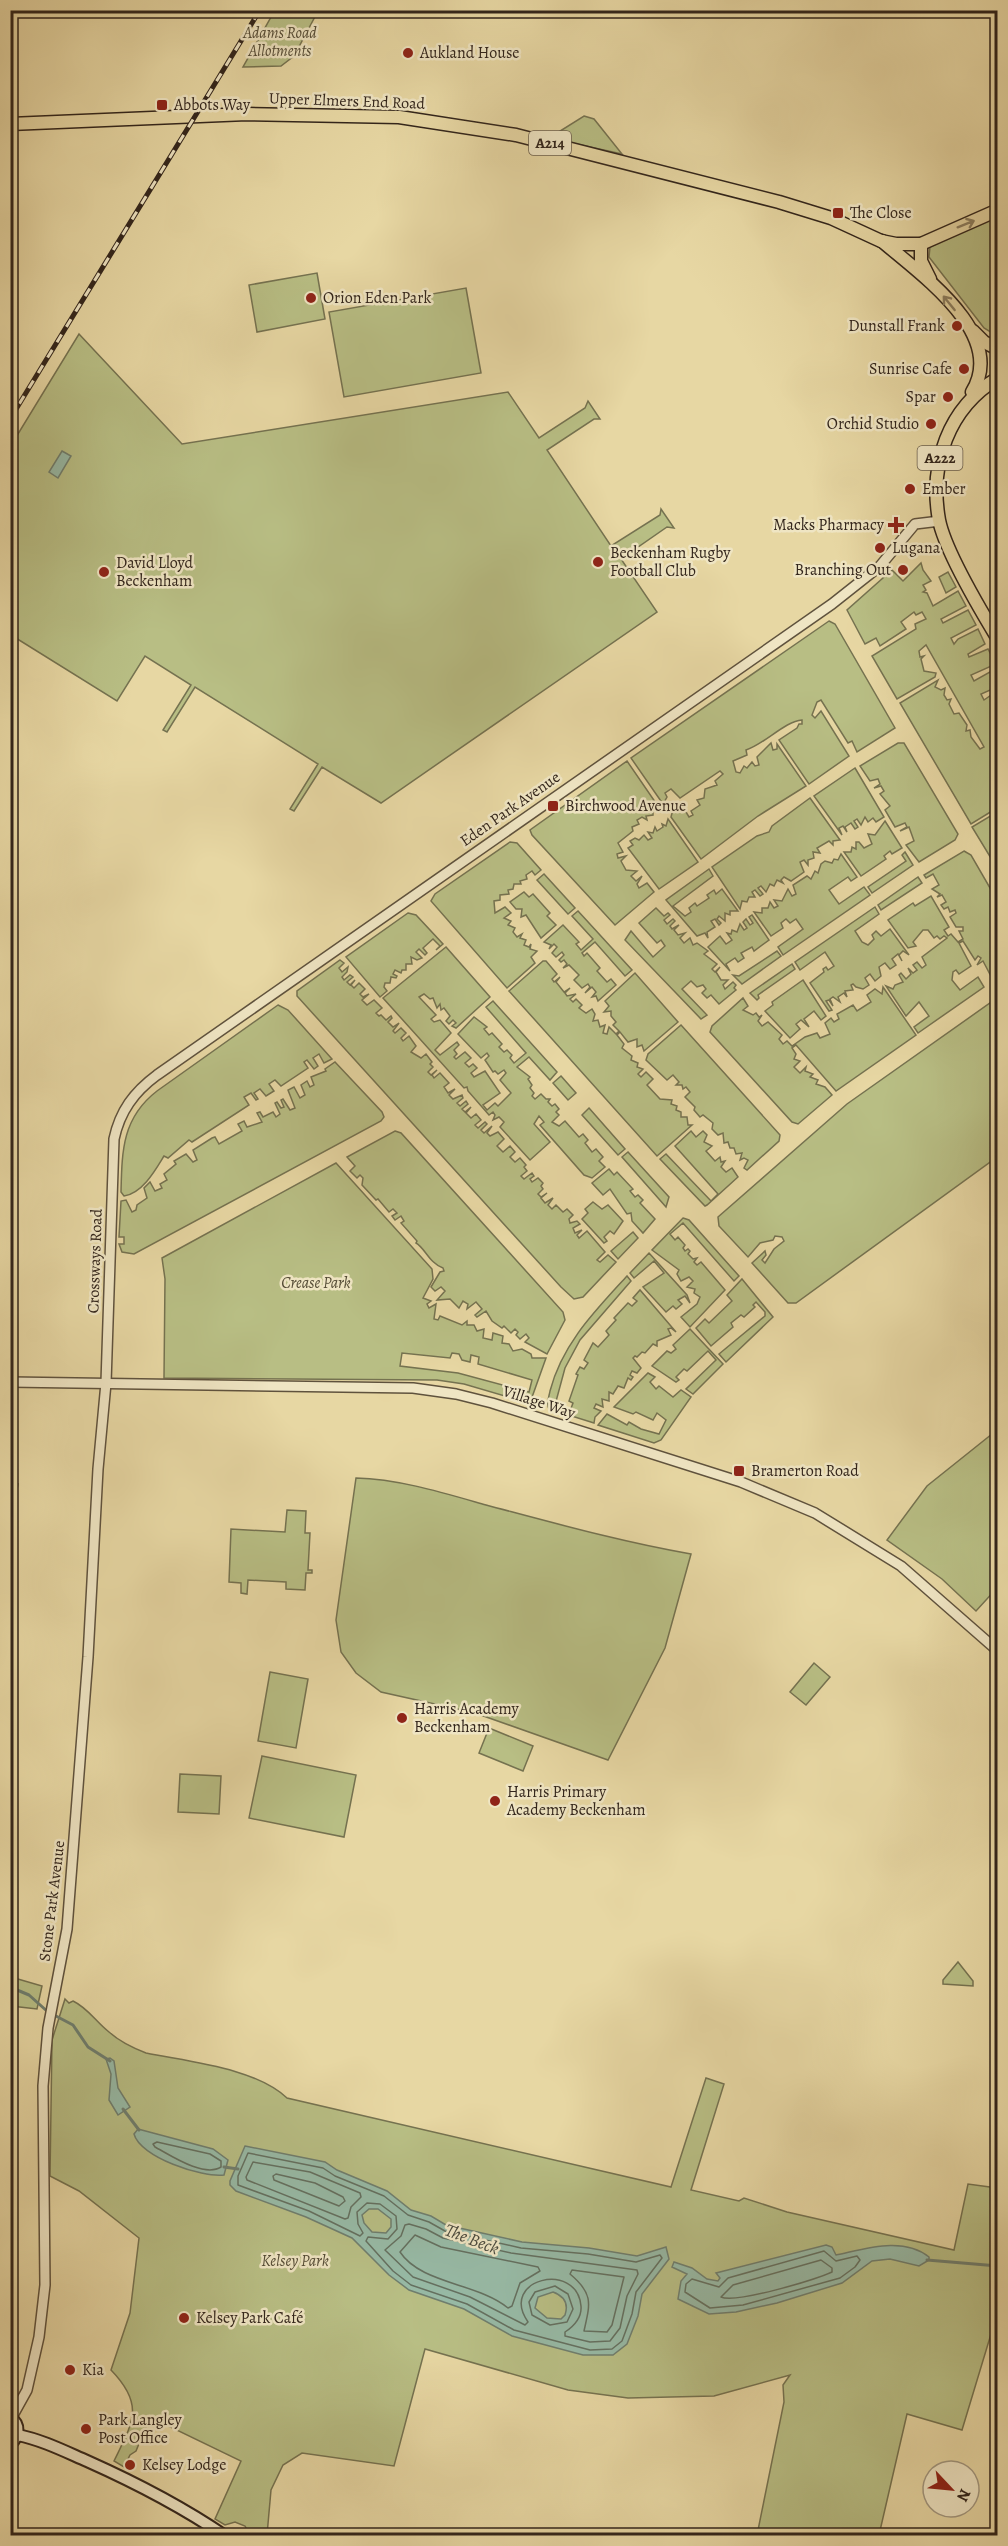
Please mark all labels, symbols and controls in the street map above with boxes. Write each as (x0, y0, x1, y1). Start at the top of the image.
park label: Adams Road Allotments (242, 22, 317, 62)
place label: Aukland House (419, 42, 520, 64)
marker: Aukland House (401, 46, 415, 60)
street label: Upper Elmers End Road (268, 87, 426, 115)
place label: Abbots Way (173, 94, 251, 116)
marker: Abbots Way (155, 98, 169, 112)
road number: A214 (529, 131, 571, 155)
place label: The Close (850, 202, 912, 224)
marker: The Close (831, 206, 845, 220)
one-way arrow (956, 218, 974, 229)
place label: Orion Eden Park (323, 287, 431, 309)
marker: Orion Eden Park (304, 291, 318, 305)
one-way arrow (943, 295, 956, 311)
place label: Dunstall Frank (848, 315, 945, 337)
marker: Dunstall Frank (950, 319, 964, 333)
place label: Sunrise Cafe (869, 358, 952, 380)
marker: Sunrise Cafe (957, 362, 971, 376)
place label: Spar (905, 386, 936, 408)
marker: Spar (941, 390, 955, 404)
place label: Orchid Studio (827, 413, 919, 435)
marker: Orchid Studio (924, 417, 938, 431)
road number: A222 (918, 446, 962, 470)
place label: Ember (922, 478, 966, 500)
marker: Ember (903, 482, 917, 496)
place label: Macks Pharmacy (773, 514, 885, 536)
marker: Macks Pharmacy (889, 518, 903, 532)
place label: Lugana (892, 537, 941, 559)
marker: Lugana (873, 541, 887, 555)
place label: Beckenham Rugby Football Club (610, 542, 731, 582)
place label: David Lloyd Beckenham (116, 552, 193, 592)
marker: Beckenham Rugby Football Club (591, 555, 605, 569)
place label: Branching Out (795, 559, 891, 581)
marker: Branching Out (896, 563, 910, 577)
marker: David Lloyd Beckenham (97, 565, 111, 579)
street label: Eden Park Avenue (456, 766, 564, 852)
place label: Birchwood Avenue (565, 795, 686, 817)
marker: Birchwood Avenue (546, 799, 560, 813)
street label: Crossways Road (82, 1208, 108, 1314)
park label: Crease Park (281, 1272, 351, 1294)
street label: Village Way (499, 1380, 579, 1424)
place label: Bramerton Road (751, 1460, 859, 1482)
marker: Bramerton Road (732, 1464, 746, 1478)
place label: Harris Academy Beckenham (414, 1698, 520, 1738)
marker: Harris Academy Beckenham (395, 1711, 409, 1725)
place label: Harris Primary Academy Beckenham (506, 1781, 645, 1821)
marker: Harris Primary Academy Beckenham (488, 1794, 502, 1808)
street label: Stone Park Avenue (34, 1839, 70, 1963)
water label: The Beck (441, 2218, 503, 2260)
park label: Kelsey Park (261, 2250, 329, 2272)
place label: Kelsey Park Café (196, 2307, 303, 2329)
marker: Kelsey Park Café (177, 2311, 191, 2325)
place label: Kia (82, 2359, 105, 2381)
marker: Kia (63, 2363, 77, 2377)
place label: Park Langley Post Office (98, 2409, 183, 2449)
marker: Park Langley Post Office (79, 2422, 93, 2436)
place label: Kelsey Lodge (142, 2454, 226, 2476)
marker: Kelsey Lodge (123, 2458, 137, 2472)
north arrow (921, 2459, 981, 2519)
text: N (951, 2485, 976, 2506)

